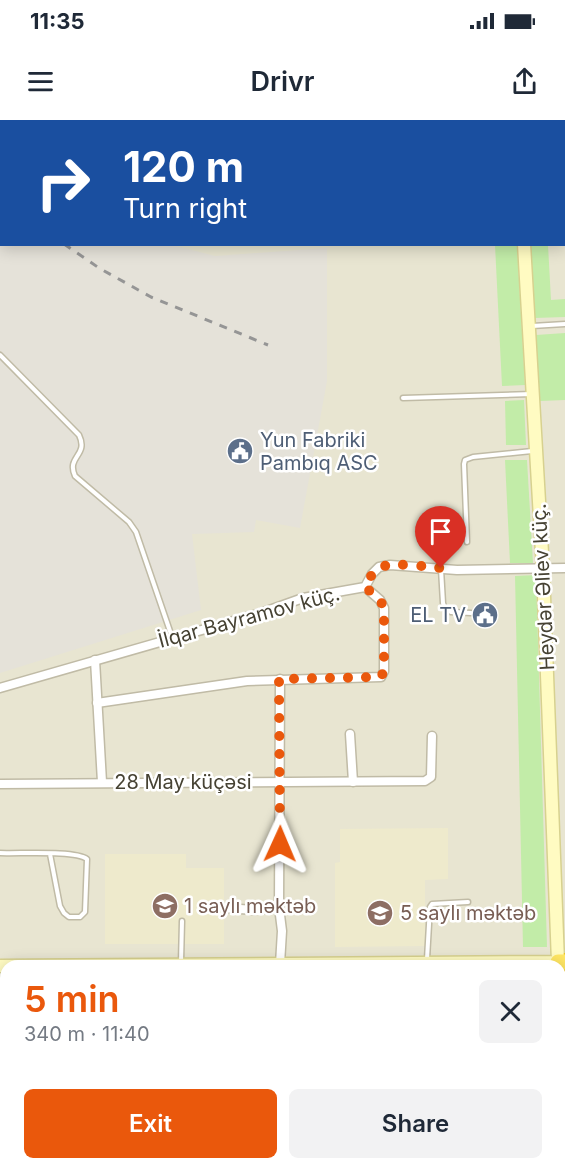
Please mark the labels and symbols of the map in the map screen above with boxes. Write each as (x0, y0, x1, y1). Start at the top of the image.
place label: Yun Fabriki Pambıq ASC (260, 428, 378, 475)
public building icon: Yun Fabriki Pambıq ASC (225, 436, 255, 466)
street label: Heydər Əliev küç. (527, 503, 559, 671)
pin (415, 506, 466, 568)
street label: İlqar Bayramov küç. (155, 580, 342, 653)
public building icon: EL TV (470, 600, 500, 630)
place label: EL TV (410, 603, 466, 627)
street label: 28 May küçəsi (114, 770, 252, 794)
position arrow (248, 812, 312, 876)
school or university icon: 1 saylı məktəb (150, 891, 180, 921)
place label: 1 saylı məktəb (184, 894, 316, 918)
school or university icon: 5 saylı məktəb (365, 898, 395, 928)
place label: 5 saylı məktəb (400, 901, 536, 925)

